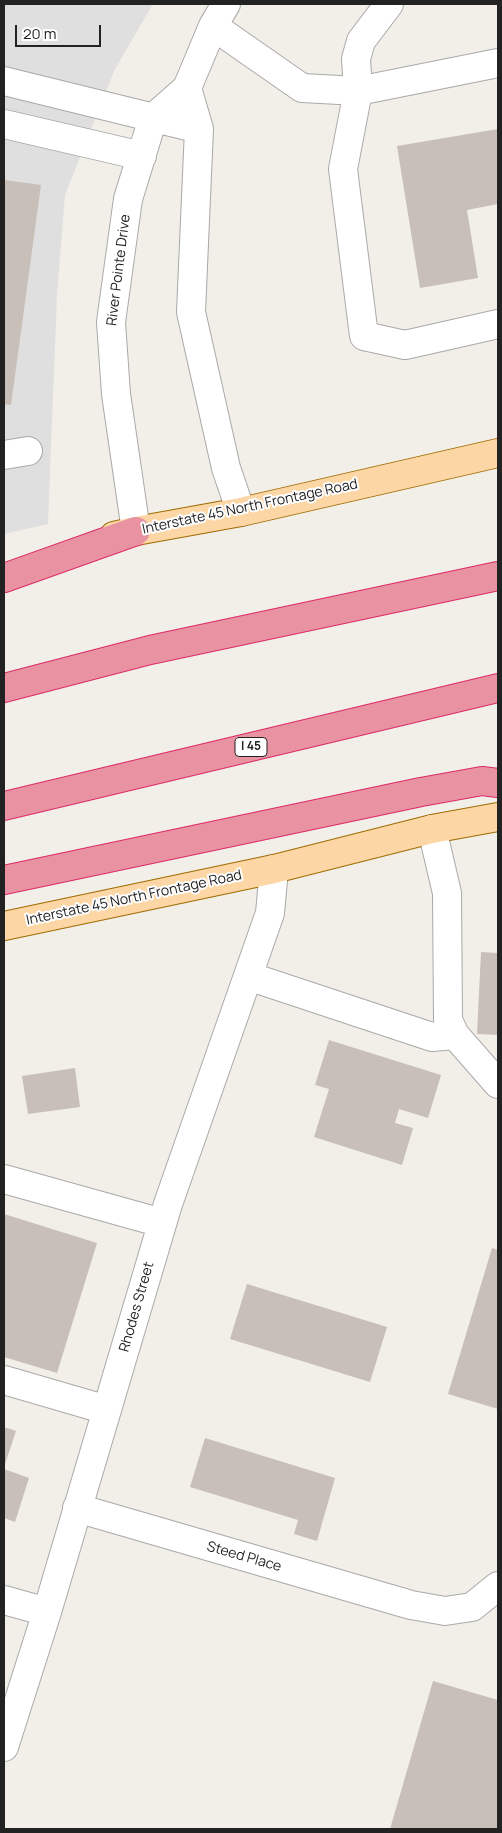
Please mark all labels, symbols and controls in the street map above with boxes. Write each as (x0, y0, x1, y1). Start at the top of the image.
scale bar (18, 15, 104, 47)
text: 20 m (23, 23, 56, 44)
street label: River Pointe Drive (104, 213, 134, 327)
street label: Interstate 45 North Frontage Road (141, 476, 359, 538)
road number: I 45 (235, 738, 267, 756)
street label: Interstate 45 North Frontage Road (25, 867, 243, 929)
street label: Rhodes Street (116, 1260, 158, 1354)
street label: Steed Place (205, 1538, 283, 1576)

